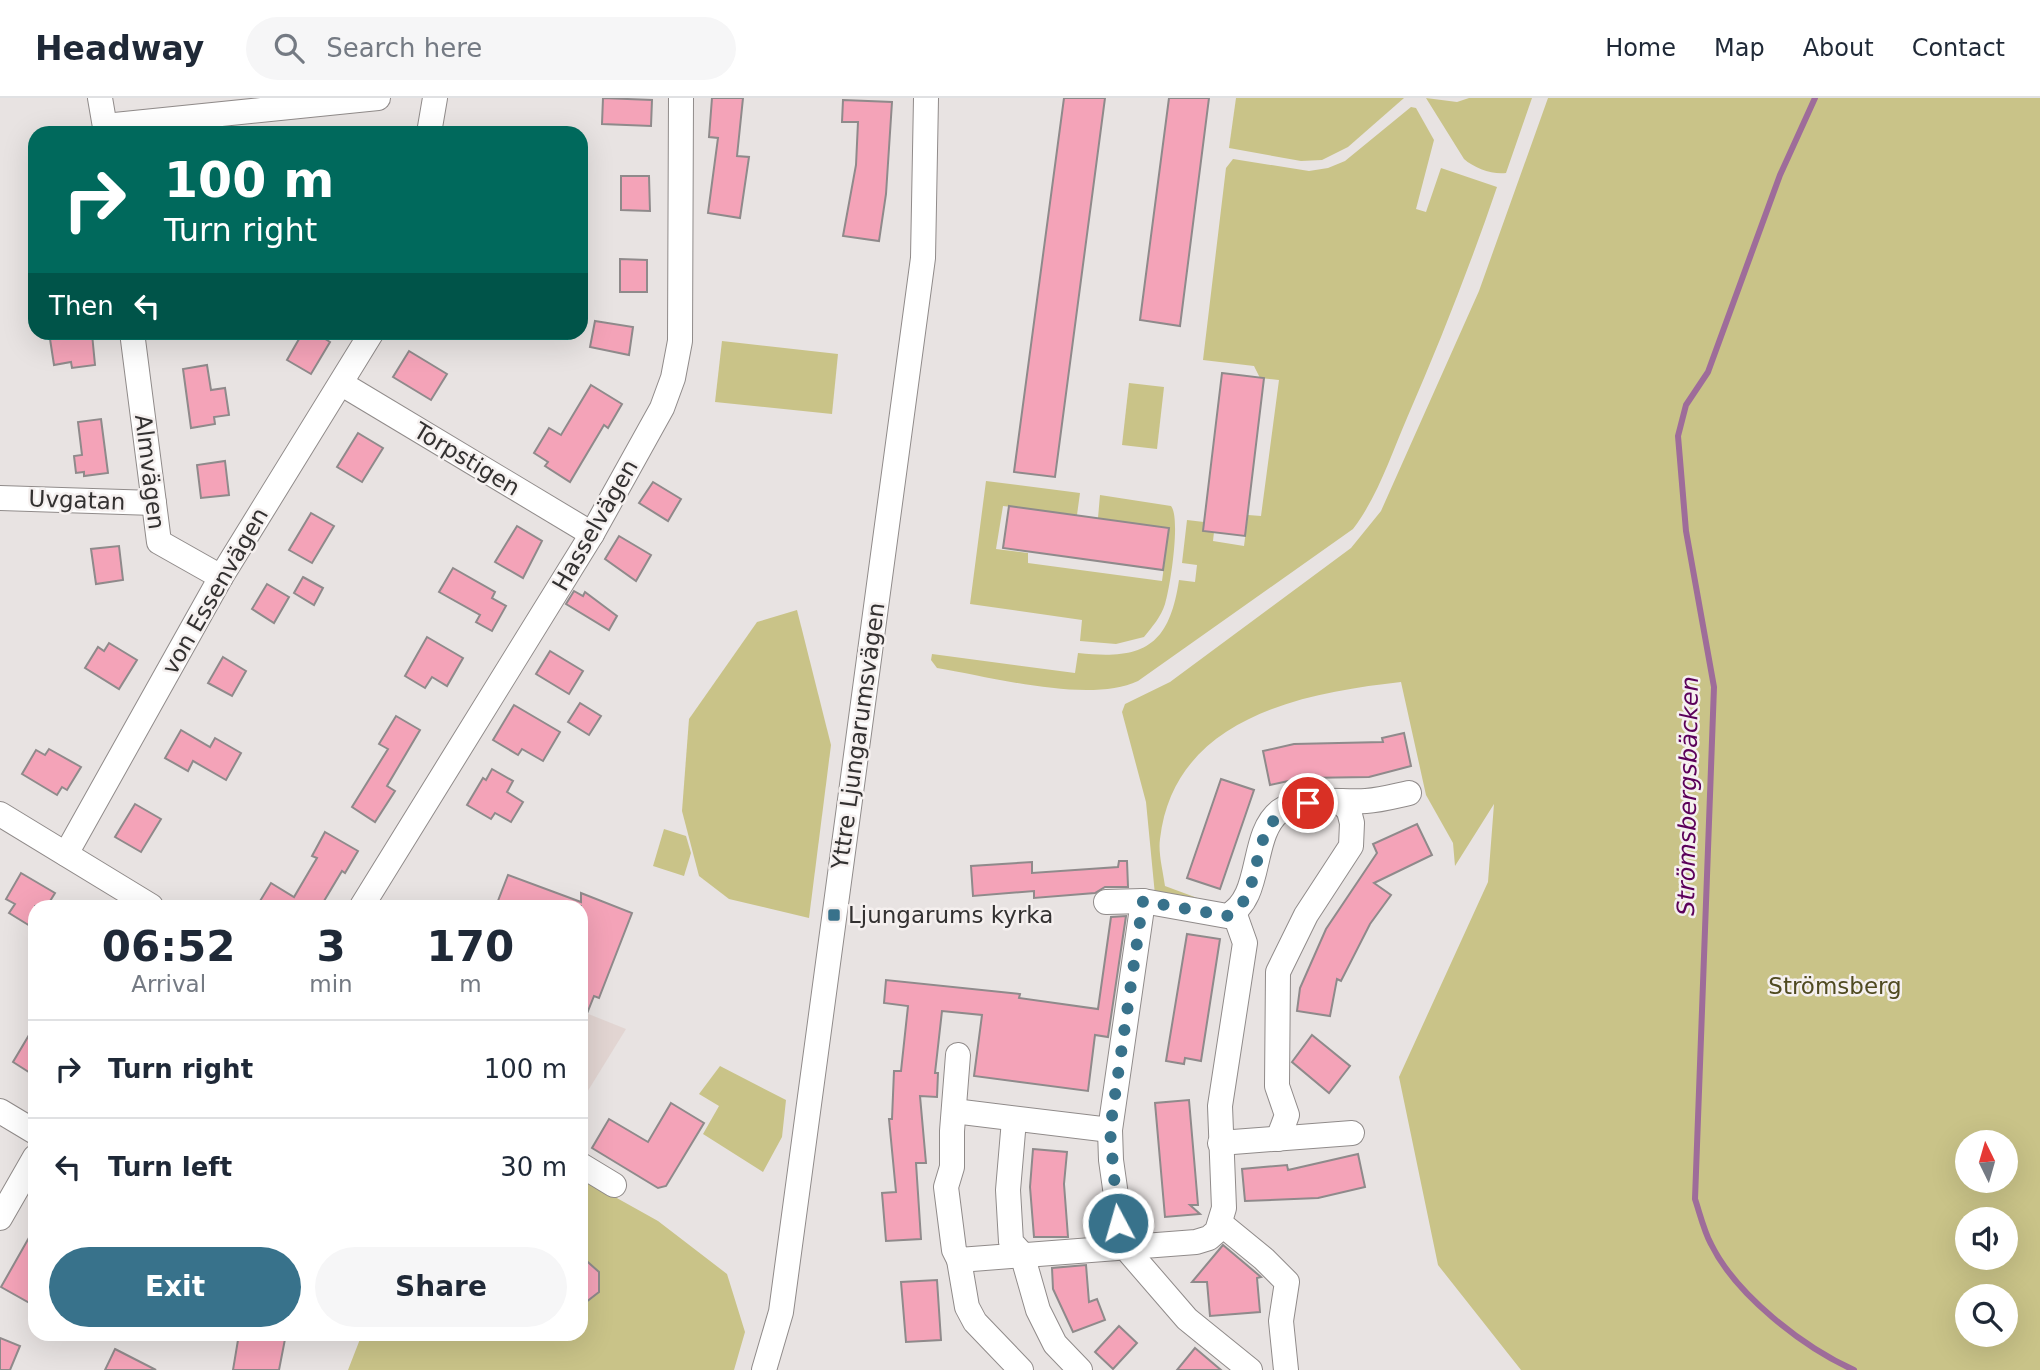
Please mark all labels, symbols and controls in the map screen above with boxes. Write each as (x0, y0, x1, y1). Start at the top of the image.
search box (246, 17, 736, 80)
text: Headway (35, 29, 204, 68)
icon: search (270, 29, 308, 67)
text: Search here (326, 33, 482, 63)
text: Home (1605, 34, 1676, 62)
text: Map (1714, 34, 1765, 62)
text: About (1803, 34, 1874, 62)
text: Contact (1912, 34, 2005, 62)
text: 100 m (164, 152, 334, 209)
icon: right (49, 154, 140, 245)
text: Turn right (164, 211, 317, 249)
icon: left (128, 287, 166, 325)
text: Then (49, 291, 114, 321)
street label: Almvägen (130, 413, 170, 531)
street label: Torpstigen (408, 417, 525, 501)
street label: Hasselvägen (547, 455, 643, 595)
street label: Uvgatan (28, 485, 126, 515)
street label: von Essenvägen (157, 503, 273, 679)
street label: Yttre Ljungarumsvägen (826, 601, 890, 872)
water label: Strömsbergsbäcken (1672, 676, 1704, 916)
pin (1278, 773, 1338, 833)
icon: arrive (1289, 784, 1327, 822)
place label: Ljungarums kyrka (848, 902, 1053, 928)
marker: Ljungarums kyrka (826, 907, 842, 923)
text: 06:52 (102, 922, 236, 971)
text: 3 (316, 922, 346, 971)
text: 170 (427, 922, 514, 971)
text: Arrival (131, 971, 206, 997)
text: min (309, 971, 353, 997)
text: m (459, 971, 482, 997)
park label: Strömsberg (1768, 973, 1902, 999)
icon: right (49, 1050, 87, 1088)
text: Turn right (108, 1054, 253, 1084)
text: 100 m (484, 1054, 567, 1084)
north arrow (1955, 1130, 2018, 1194)
map controls (1955, 1130, 2018, 1347)
icon: left (49, 1148, 87, 1186)
text: Turn left (108, 1152, 232, 1182)
text: 30 m (500, 1152, 567, 1182)
position arrow (1081, 1186, 1155, 1260)
button: sound (1955, 1207, 2018, 1270)
button: Exit (49, 1247, 301, 1327)
button: Share (315, 1247, 567, 1327)
button: search (1955, 1284, 2018, 1347)

